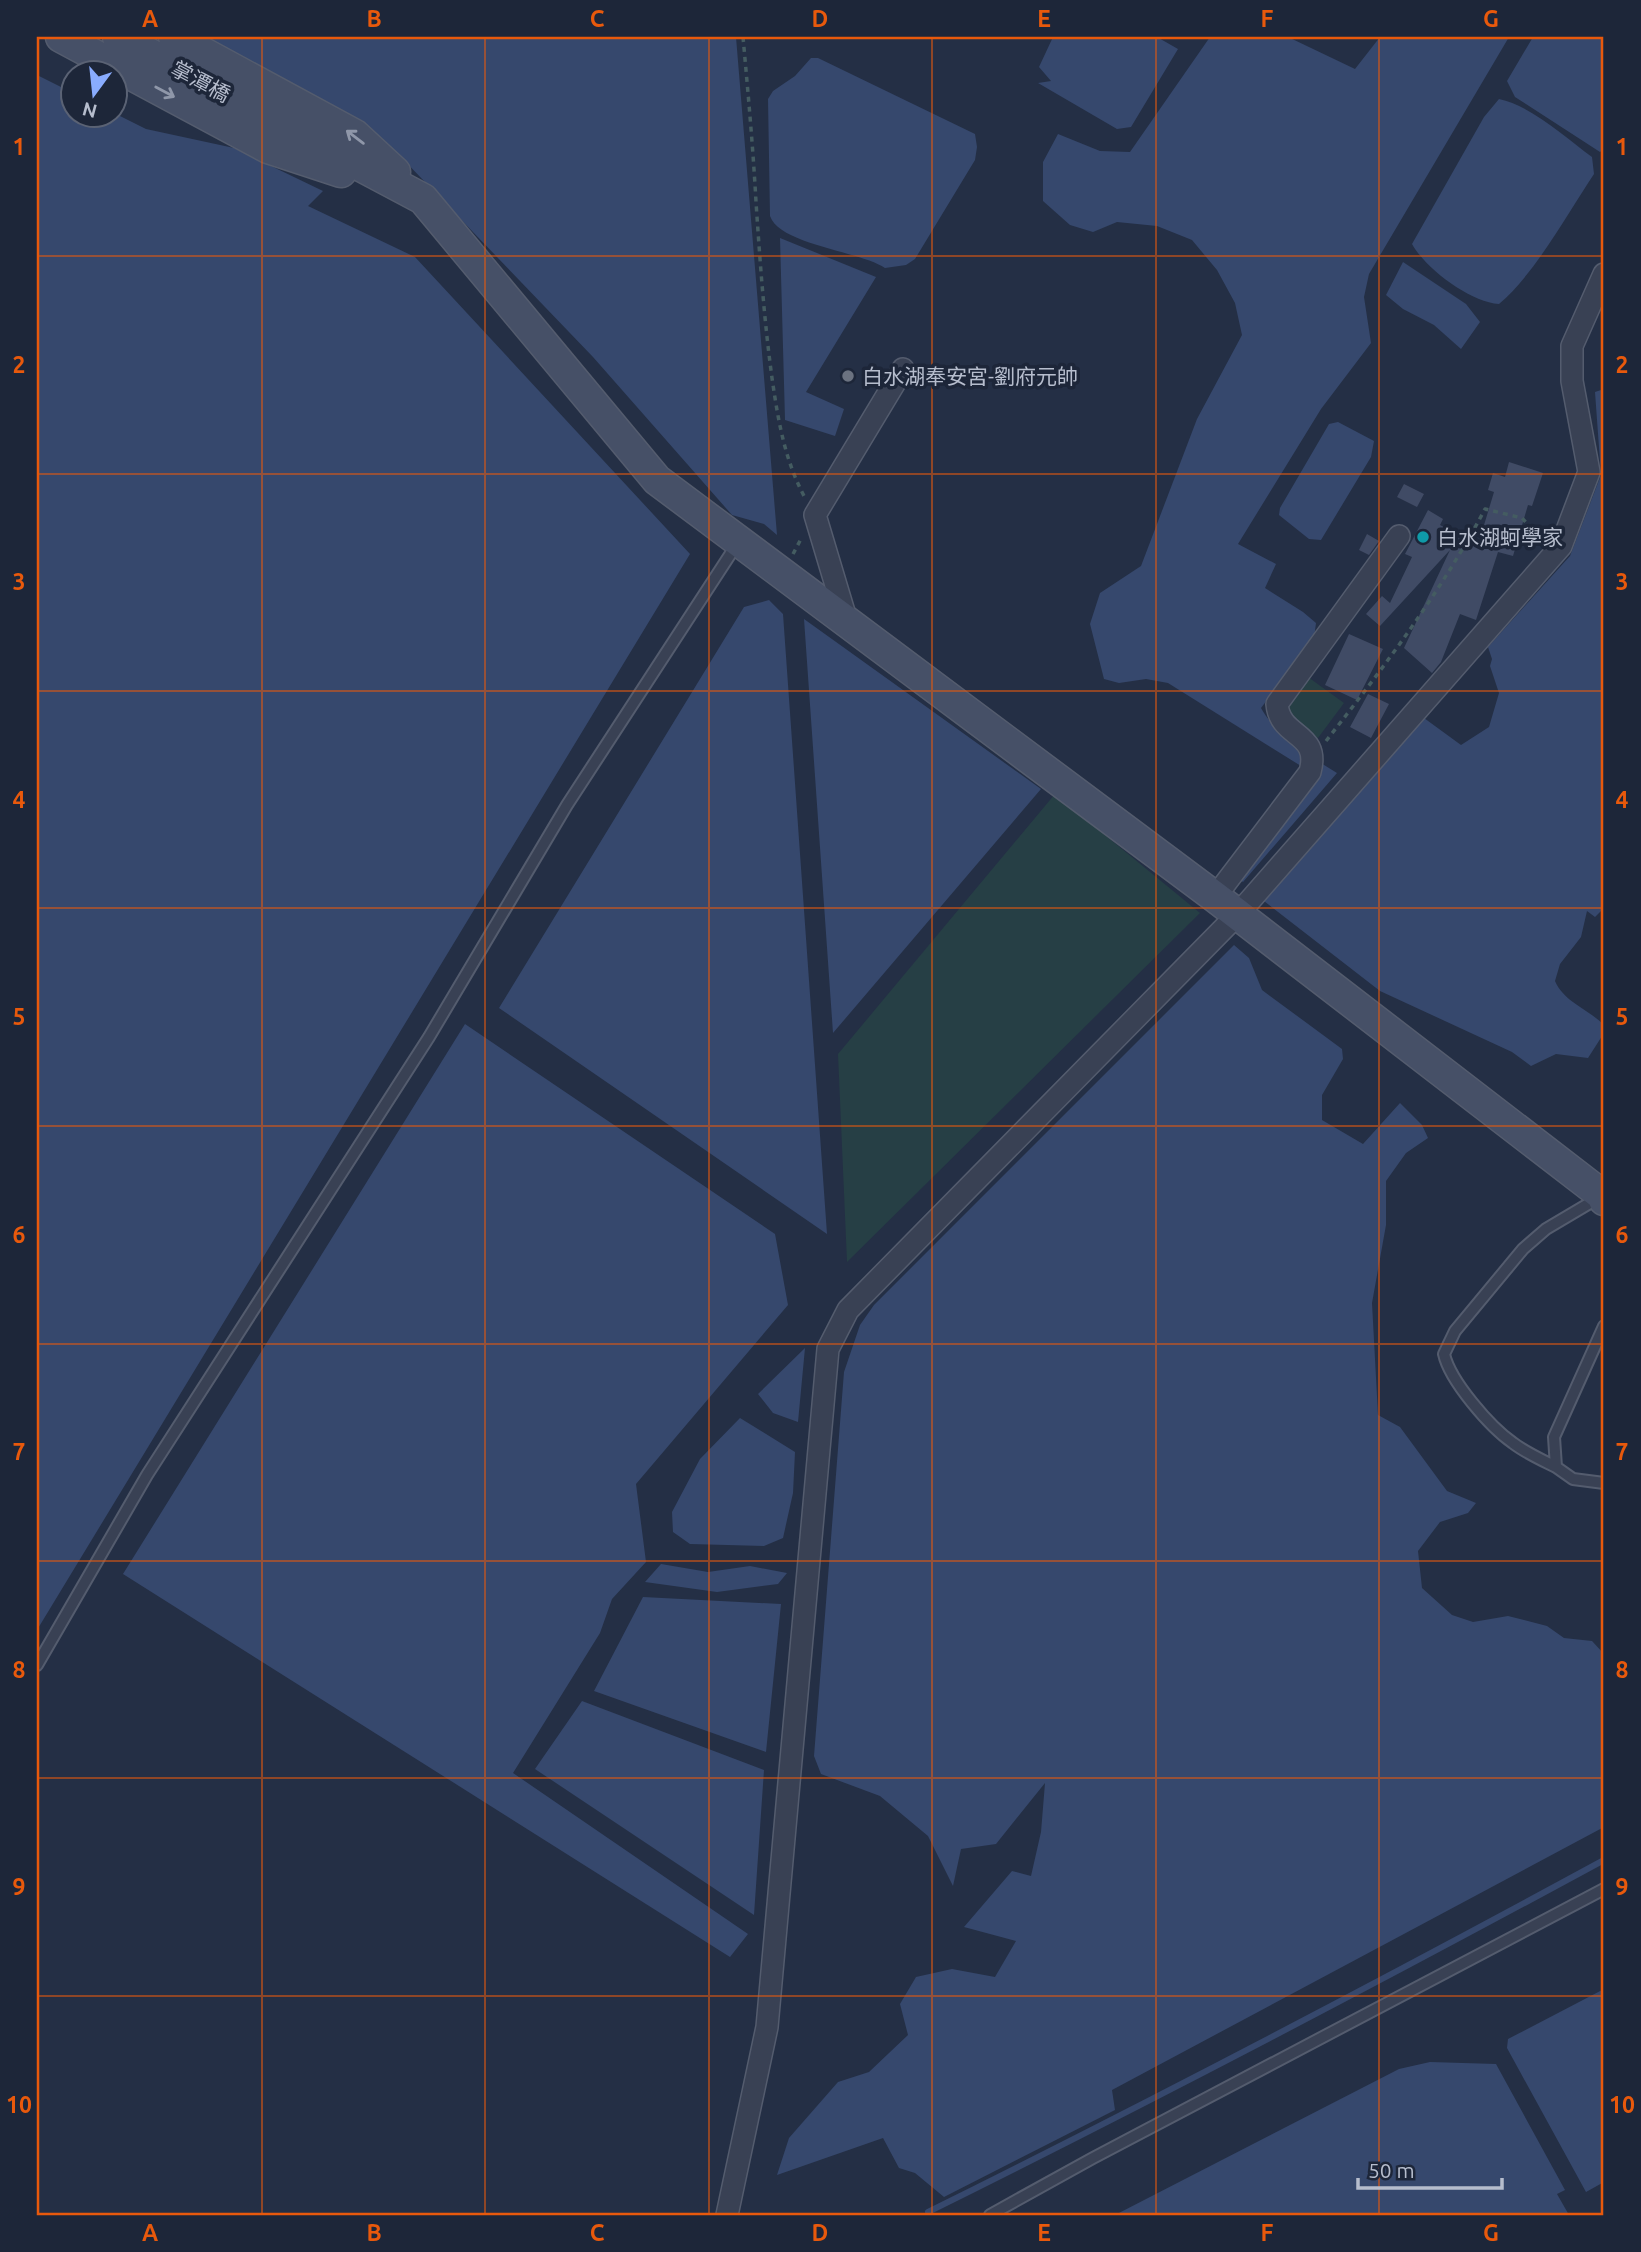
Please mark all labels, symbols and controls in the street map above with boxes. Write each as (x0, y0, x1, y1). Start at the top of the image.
text: A (142, 6, 158, 31)
text: B (366, 6, 382, 31)
text: C (590, 6, 605, 31)
text: D (812, 6, 828, 31)
text: E (1037, 6, 1051, 31)
text: F (1261, 6, 1274, 31)
text: G (1483, 6, 1499, 31)
street label: 掌潭橋 (168, 56, 234, 106)
north arrow (60, 60, 130, 130)
one-way arrow (154, 86, 175, 99)
text: N (80, 98, 99, 123)
one-way arrow (346, 129, 364, 144)
text: 1 (13, 134, 25, 159)
text: 1 (1616, 134, 1628, 159)
text: 2 (13, 352, 25, 377)
text: 2 (1616, 352, 1628, 377)
place label: 白水湖奉安宮-劉府元帥 (862, 364, 1078, 388)
marker: 白水湖奉安宮-劉府元帥 (840, 368, 856, 384)
place label: 白水湖蚵學家 (1437, 525, 1563, 549)
marker: 白水湖蚵學家 (1415, 529, 1431, 545)
text: 3 (13, 569, 25, 594)
text: 3 (1616, 569, 1628, 594)
text: 4 (13, 787, 26, 812)
text: 4 (1616, 787, 1629, 812)
text: 5 (13, 1004, 25, 1029)
text: 5 (1616, 1004, 1628, 1029)
text: 6 (13, 1222, 26, 1247)
text: 6 (1616, 1222, 1629, 1247)
text: 7 (13, 1439, 25, 1464)
text: 7 (1616, 1439, 1628, 1464)
text: 8 (13, 1657, 25, 1682)
text: 8 (1616, 1657, 1628, 1682)
text: 9 (13, 1874, 25, 1899)
text: 9 (1616, 1874, 1628, 1899)
text: 10 (6, 2092, 32, 2117)
text: 10 (1609, 2092, 1635, 2117)
scale bar (1358, 2147, 1501, 2191)
text: 50 m (1368, 2158, 1415, 2182)
text: A (142, 2220, 158, 2245)
text: B (366, 2220, 382, 2245)
text: C (590, 2220, 605, 2245)
text: D (812, 2220, 828, 2245)
text: E (1037, 2220, 1051, 2245)
text: F (1261, 2220, 1274, 2245)
text: G (1483, 2220, 1499, 2245)

